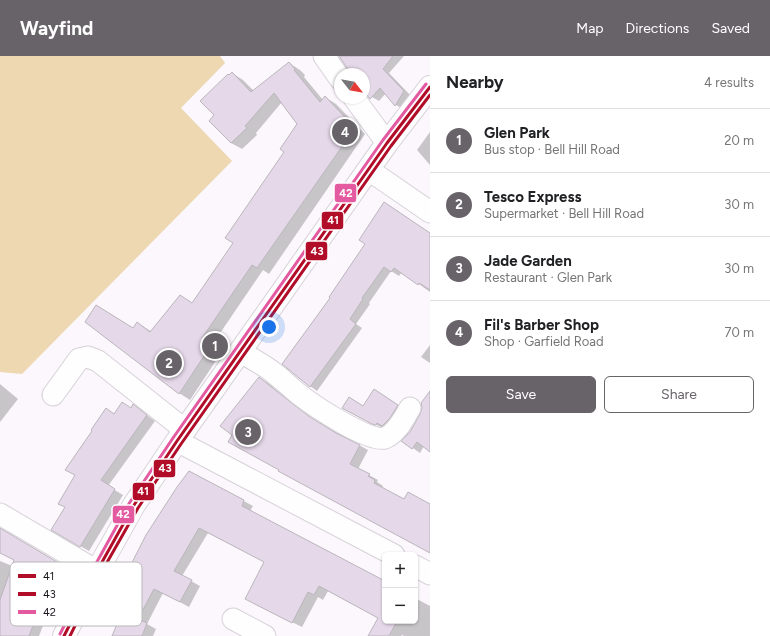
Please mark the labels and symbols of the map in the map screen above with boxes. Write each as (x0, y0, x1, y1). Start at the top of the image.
north arrow (334, 68, 370, 104)
pin: 4 (332, 117, 358, 147)
line badge: 42 (334, 183, 357, 203)
text: 42 (339, 187, 353, 200)
line badge: 41 (321, 211, 344, 230)
text: 41 (327, 214, 339, 227)
line badge: 43 (305, 241, 328, 261)
text: 43 (310, 245, 324, 258)
your location (259, 317, 279, 337)
pin: 1 (202, 331, 228, 361)
pin: 2 (156, 348, 182, 378)
pin: 3 (235, 417, 261, 447)
line badge: 43 (153, 459, 176, 478)
text: 43 (158, 462, 172, 475)
line badge: 41 (132, 482, 155, 501)
text: 41 (137, 485, 149, 498)
line badge: 42 (112, 505, 135, 524)
text: 42 (116, 508, 130, 521)
legend (10, 562, 142, 626)
text: 41 (43, 570, 54, 583)
text: 43 (43, 588, 56, 601)
text: 42 (43, 606, 56, 619)

